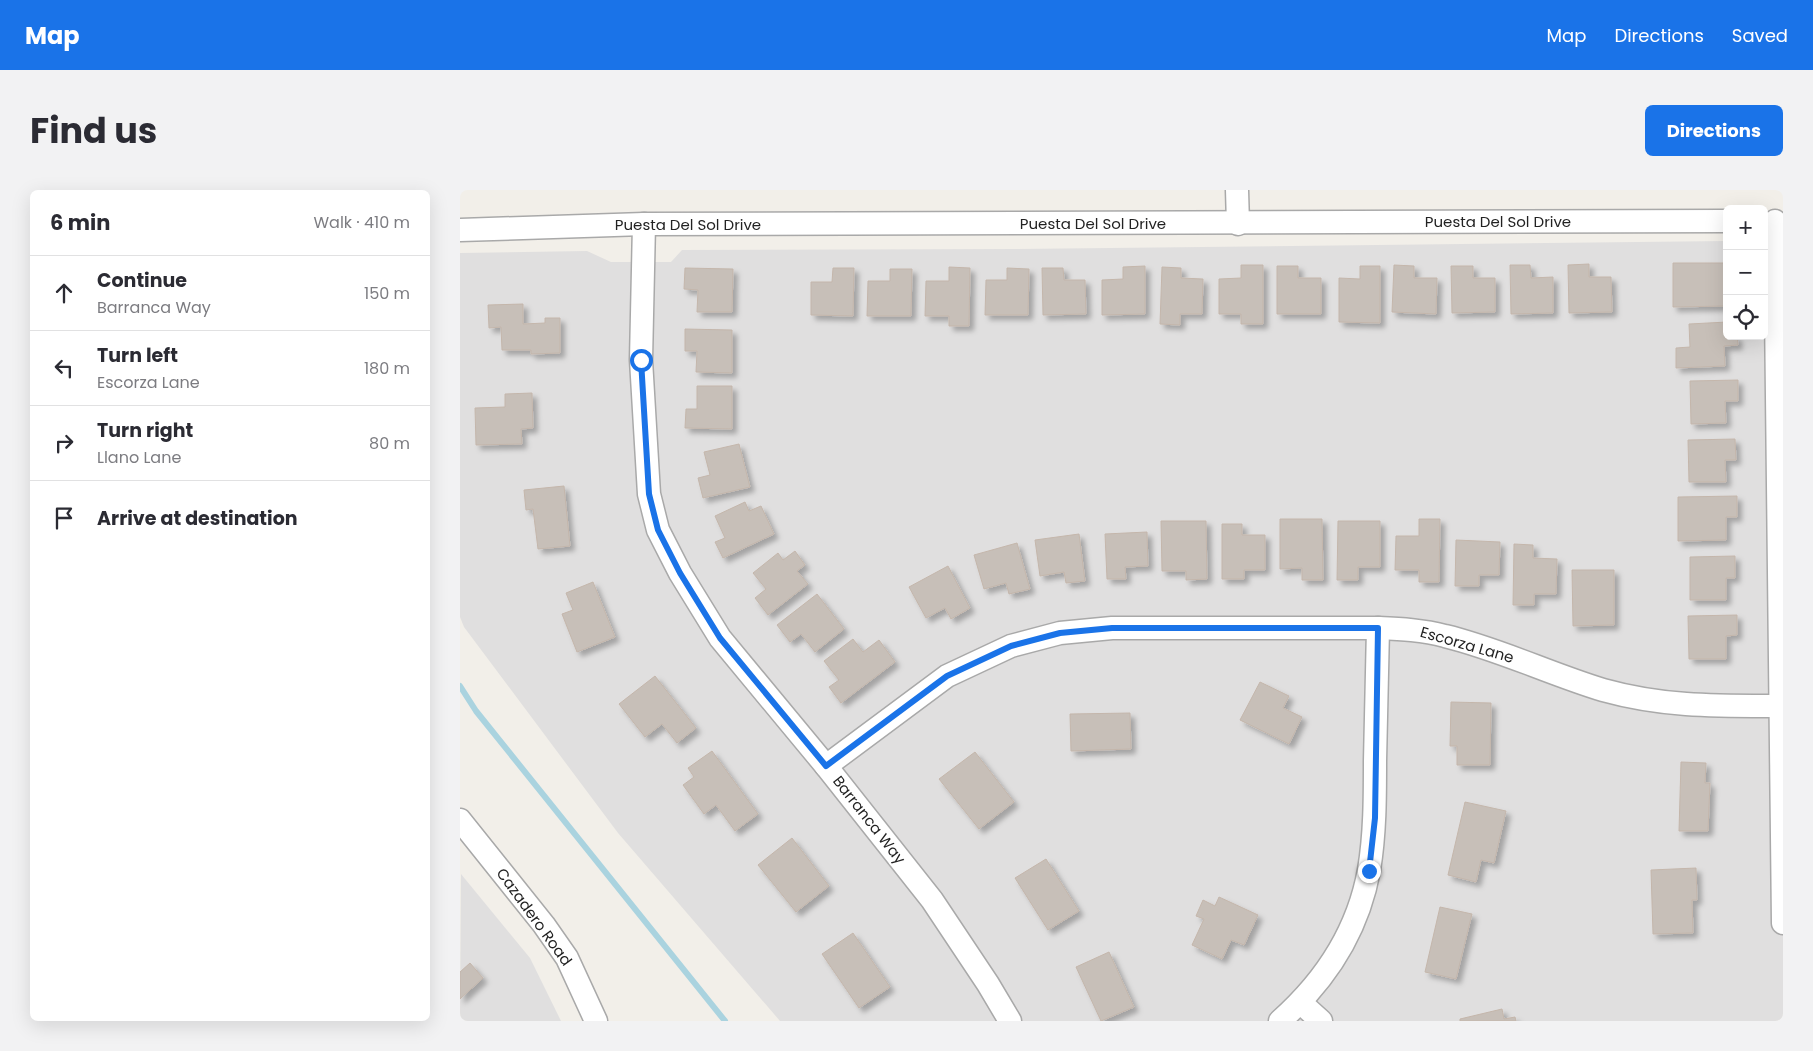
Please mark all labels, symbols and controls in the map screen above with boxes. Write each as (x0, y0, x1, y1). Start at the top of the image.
text: Map (25, 19, 80, 52)
text: Map (1547, 23, 1586, 48)
text: Directions (1614, 23, 1704, 48)
text: Saved (1732, 23, 1788, 48)
button: Directions (1645, 105, 1783, 156)
text: Find us (30, 106, 157, 155)
map controls (1723, 205, 1768, 340)
button: + (1723, 205, 1768, 250)
text: 6 min (50, 208, 110, 237)
text: Walk · 410 m (313, 211, 410, 234)
street label: Puesta Del Sol Drive (1425, 211, 1571, 232)
street label: Puesta Del Sol Drive (1020, 213, 1166, 234)
street label: Puesta Del Sol Drive (615, 214, 761, 235)
button: − (1723, 250, 1768, 295)
text: Continue (97, 267, 187, 294)
icon: ahead (50, 279, 78, 307)
text: 150 m (364, 282, 410, 305)
button: locate (1723, 295, 1768, 340)
text: Barranca Way (97, 296, 211, 319)
text: Turn left (97, 342, 178, 369)
route start (630, 349, 653, 372)
icon: left (50, 354, 78, 382)
text: 180 m (364, 357, 410, 380)
text: Escorza Lane (97, 371, 200, 394)
text: Turn right (97, 417, 193, 444)
icon: right (50, 429, 78, 457)
text: 80 m (369, 432, 410, 455)
text: Llano Lane (97, 446, 181, 469)
icon: arrive (50, 504, 78, 532)
text: Arrive at destination (97, 505, 298, 532)
street label: Escorza Lane (1418, 621, 1516, 668)
street label: Barranca Way (828, 771, 911, 869)
route end (1358, 860, 1381, 883)
street label: Cazadero Road (492, 863, 577, 970)

